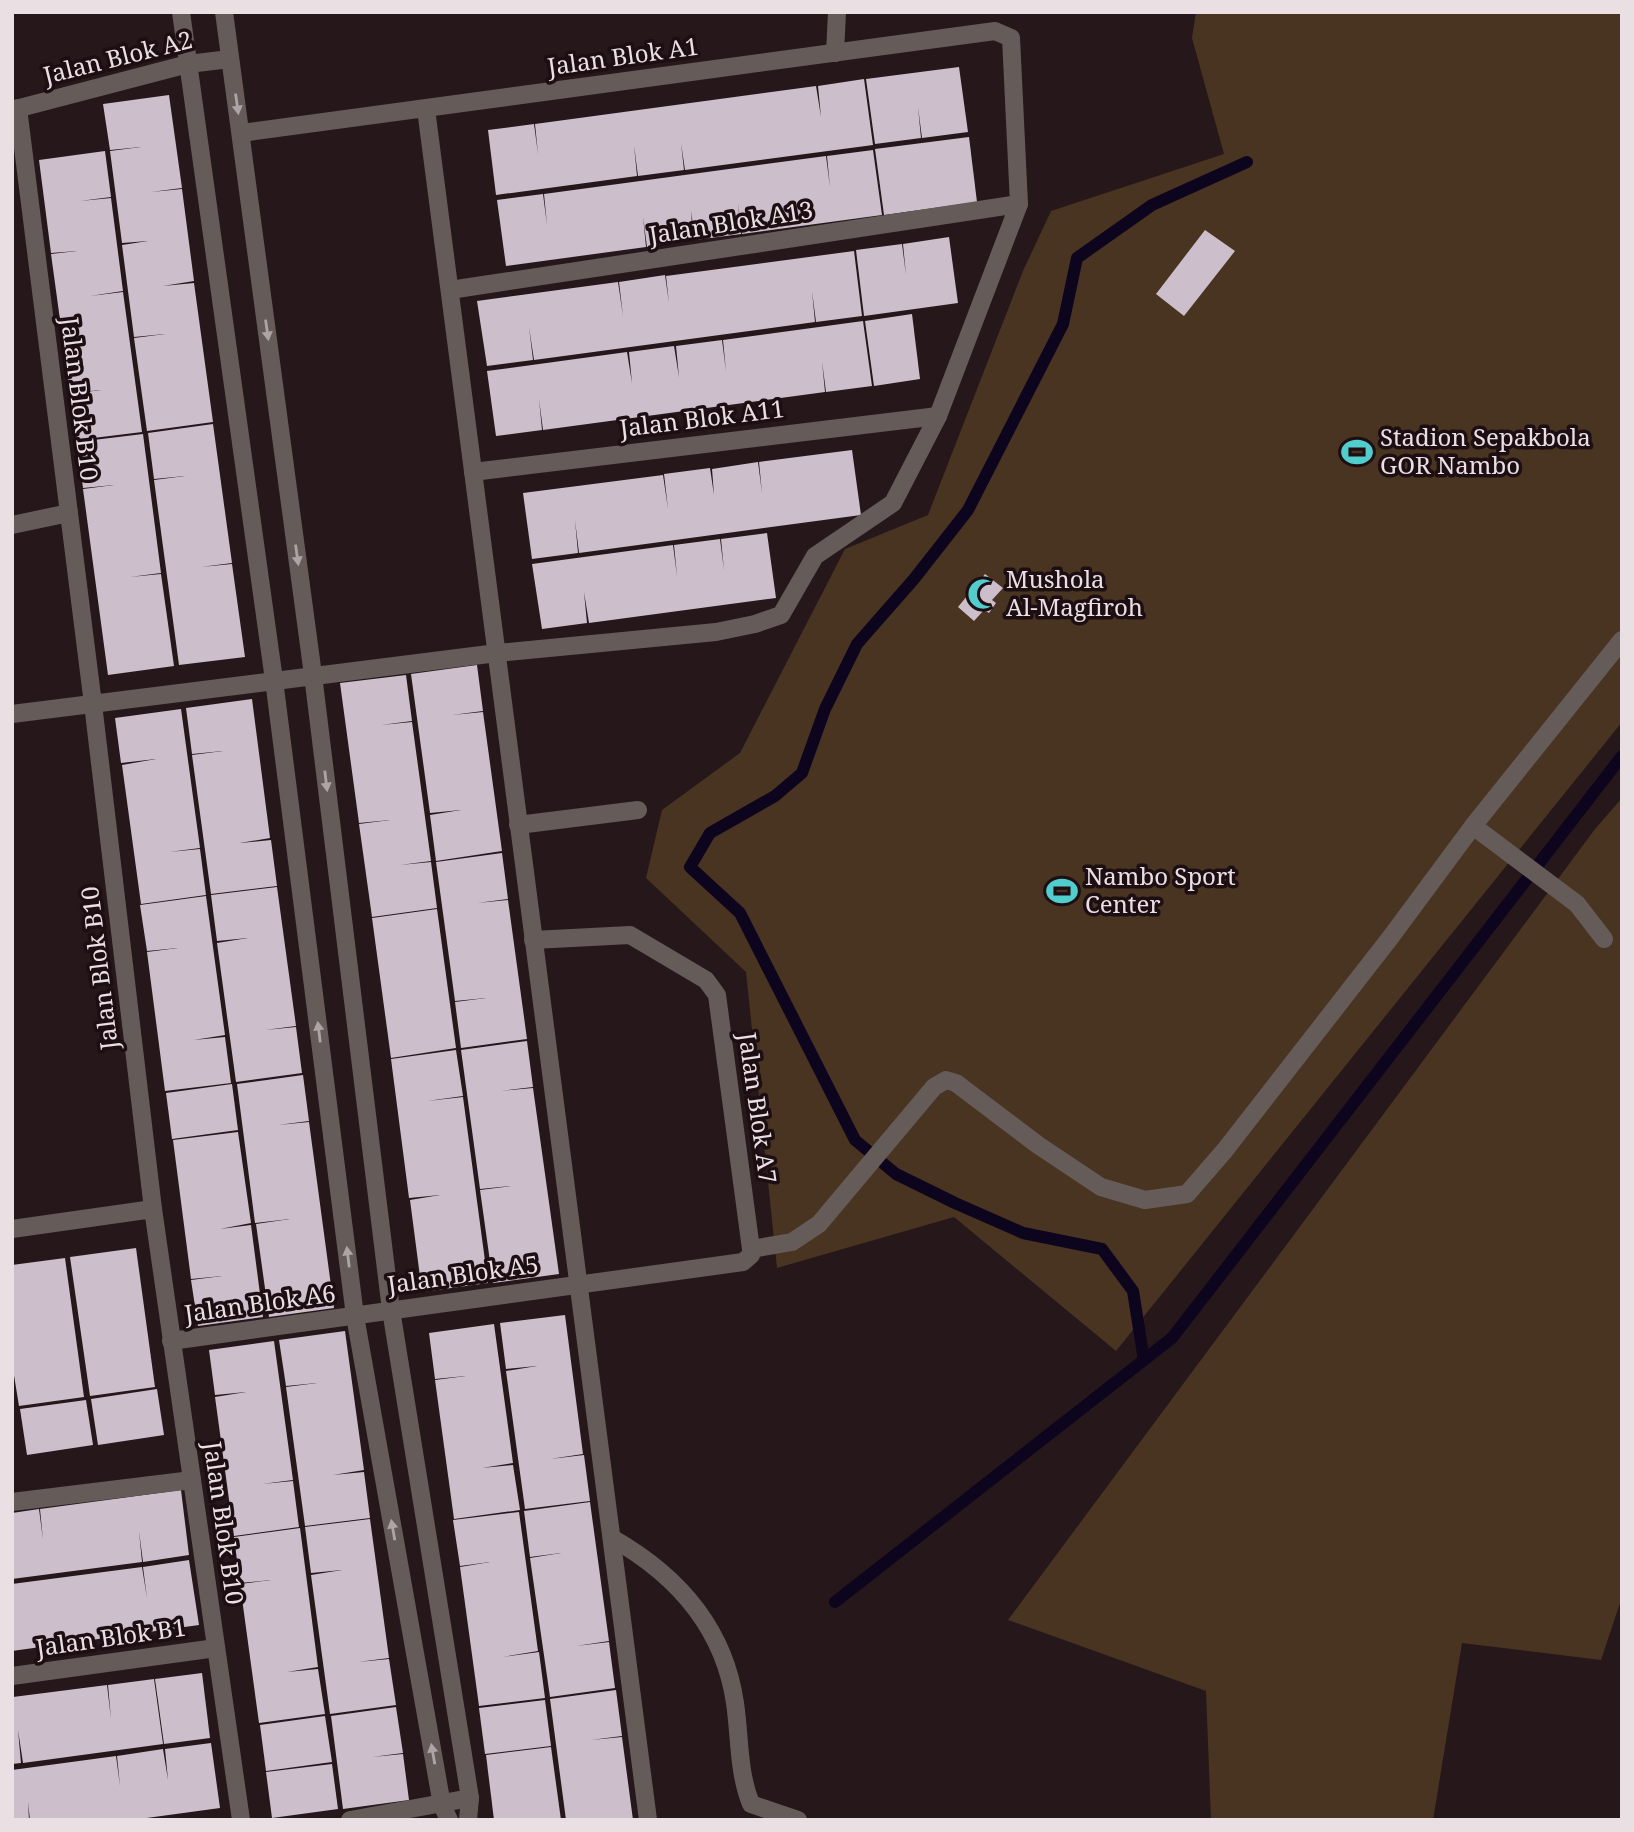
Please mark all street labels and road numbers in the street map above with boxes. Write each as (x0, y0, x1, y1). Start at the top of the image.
street label: Jalan Blok A2 (39, 22, 196, 91)
street label: Jalan Blok A1 (544, 29, 701, 83)
street label: Jalan Blok A13 (645, 192, 815, 251)
street label: Jalan Blok B10 (54, 314, 107, 482)
street label: Jalan Blok A11 (617, 391, 786, 444)
street label: Jalan Blok B10 (72, 885, 125, 1053)
street label: Jalan Blok A7 (731, 1029, 785, 1186)
street label: Jalan Blok A5 (384, 1247, 541, 1301)
street label: Jalan Blok A6 (181, 1276, 338, 1330)
street label: Jalan Blok B10 (197, 1438, 252, 1607)
street label: Jalan Blok B1 (33, 1610, 188, 1664)

